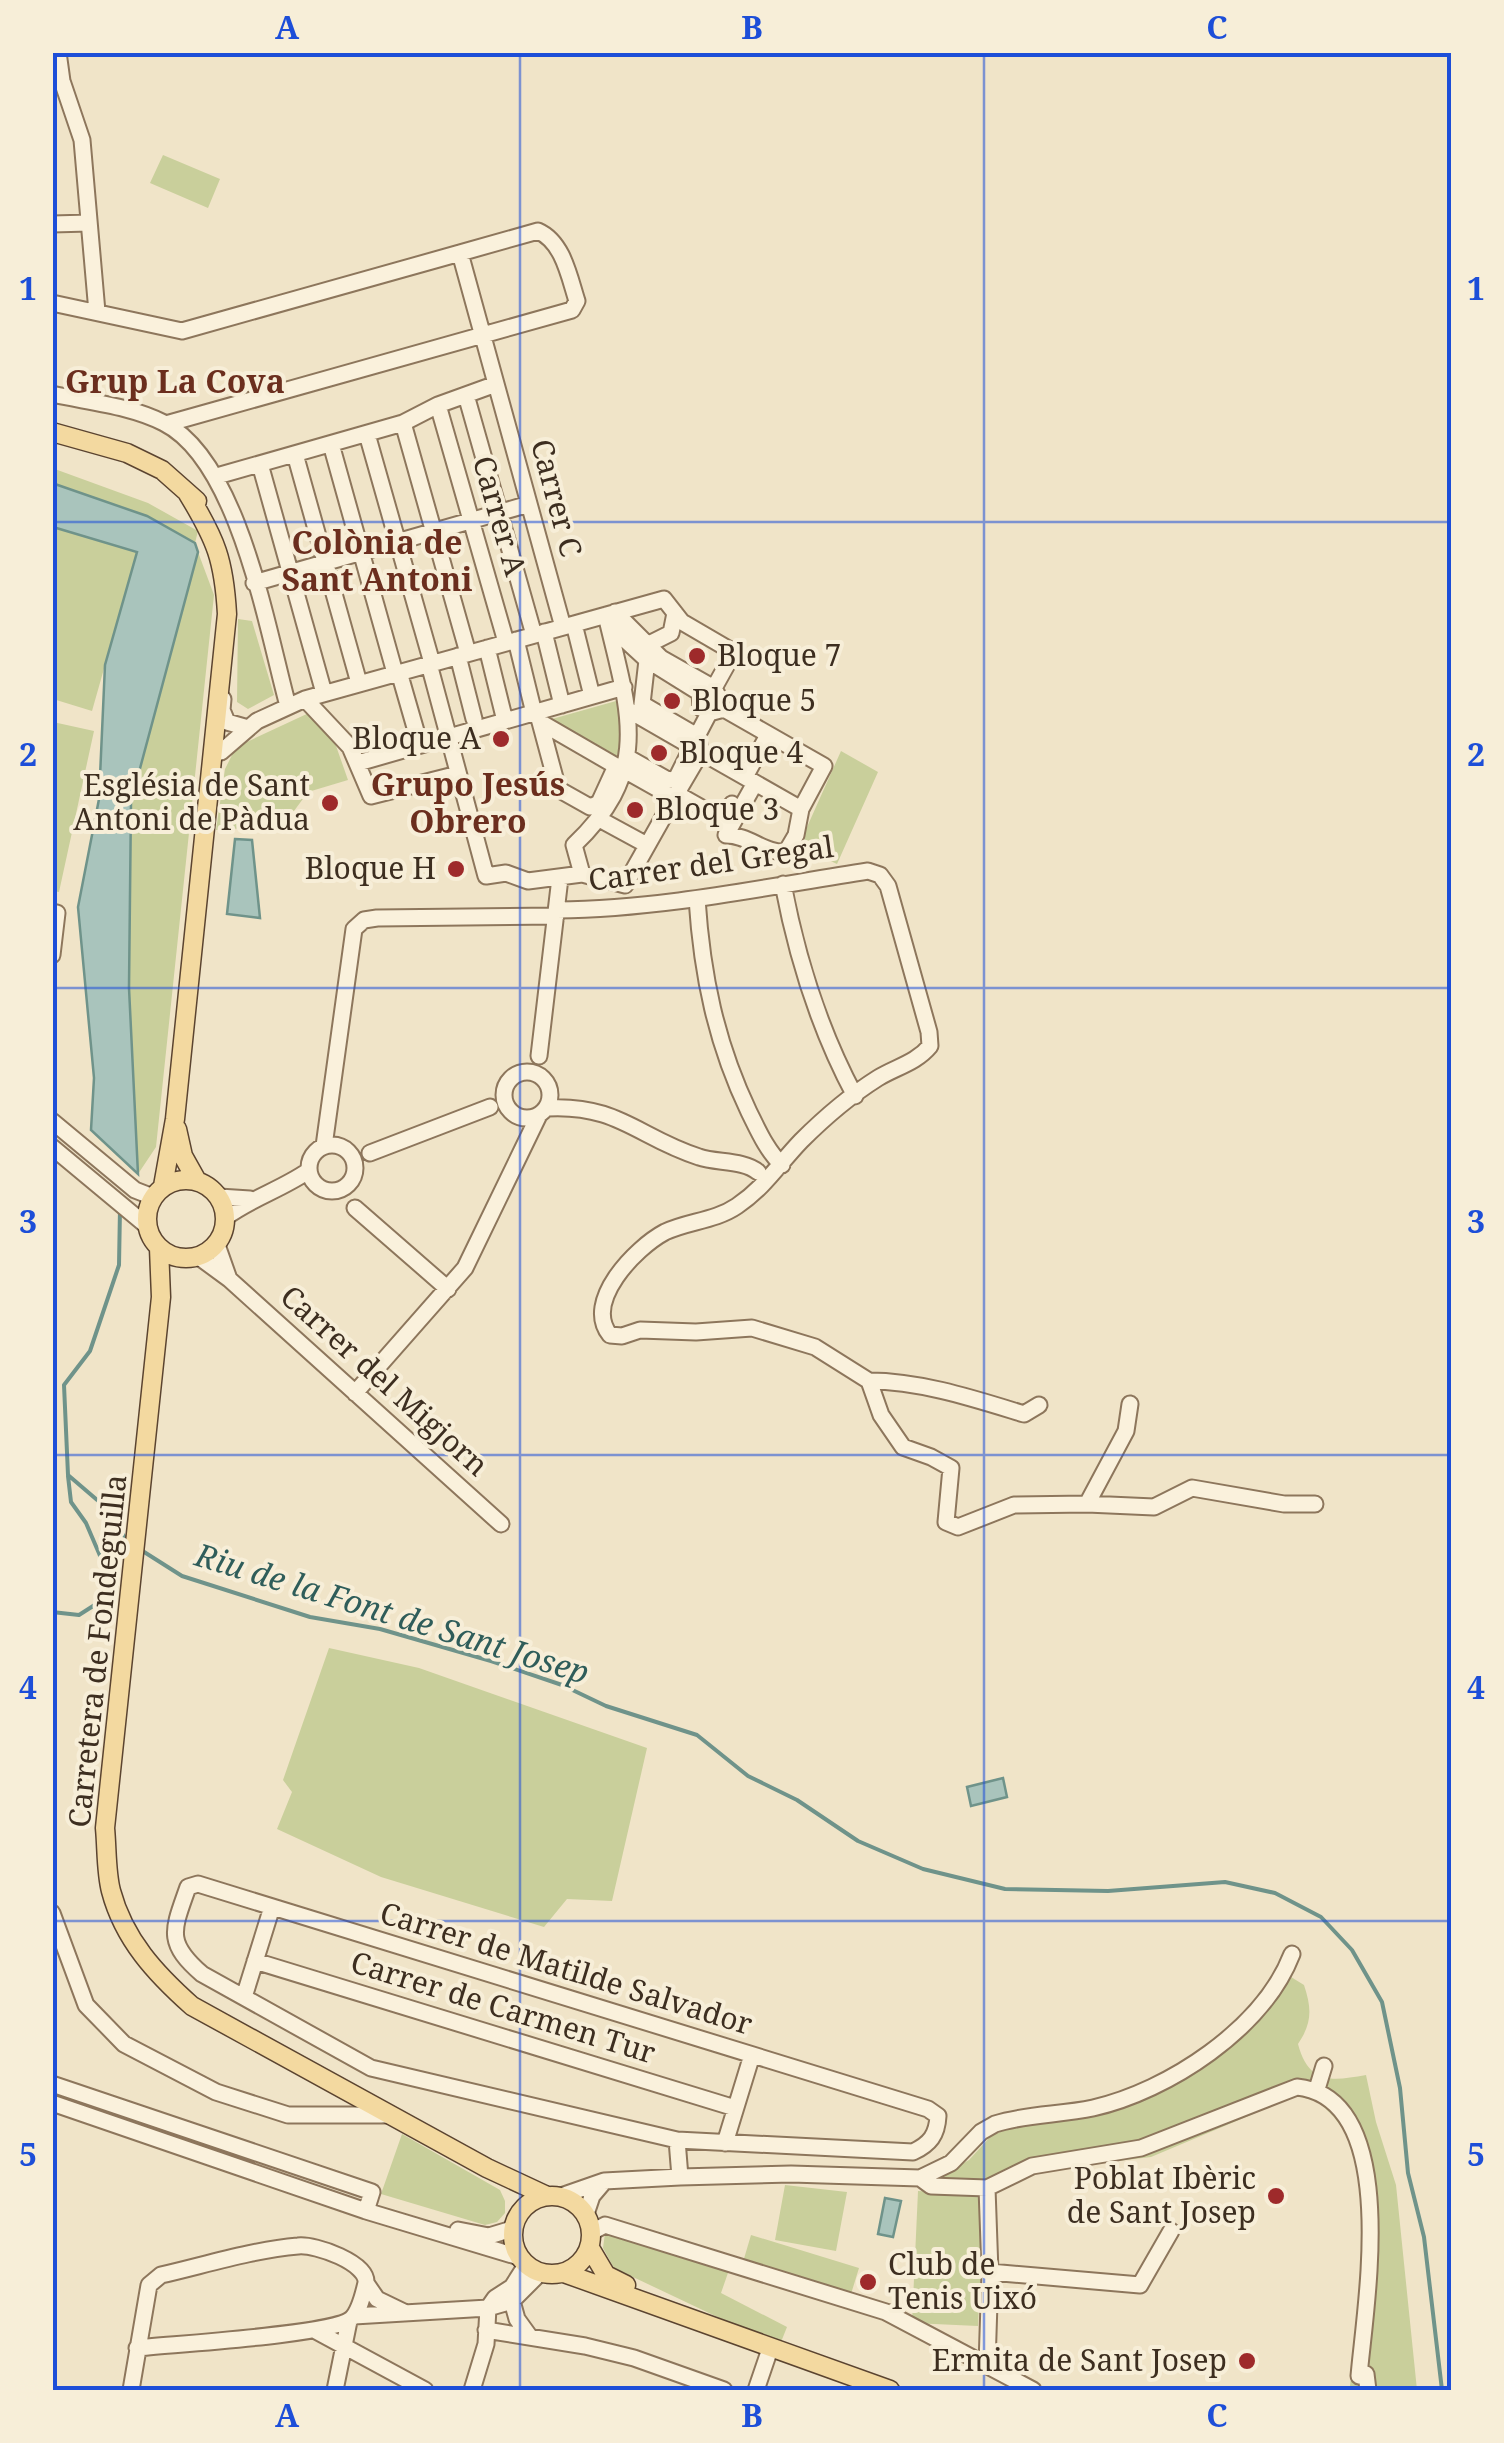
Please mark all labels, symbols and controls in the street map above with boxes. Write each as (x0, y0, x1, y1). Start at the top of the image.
text: A (275, 5, 300, 48)
text: B (741, 5, 763, 48)
text: C (1206, 5, 1228, 48)
text: 1 (19, 266, 37, 309)
text: 1 (1467, 266, 1485, 309)
district label: Grup La Cova (65, 359, 285, 402)
street label: Carrer C (522, 434, 593, 561)
street label: Carrer A (464, 451, 537, 581)
district label: Colònia de Sant Antoni (281, 520, 473, 600)
place label: Bloque 7 (717, 634, 841, 675)
marker: Bloque 7 (686, 645, 708, 667)
place label: Bloque 5 (692, 679, 816, 720)
marker: Bloque 5 (661, 690, 683, 712)
place label: Bloque A (352, 717, 482, 758)
marker: Bloque A (490, 728, 512, 750)
place label: Bloque 4 (679, 731, 804, 772)
text: 2 (19, 732, 37, 775)
text: 2 (1467, 732, 1485, 775)
marker: Bloque 4 (648, 742, 670, 764)
district label: Grupo Jesús Obrero (371, 762, 565, 842)
place label: Església de Sant Antoni de Pàdua (73, 764, 310, 839)
place label: Bloque 3 (655, 788, 779, 829)
marker: Església de Sant Antoni de Pàdua (319, 792, 341, 814)
marker: Bloque 3 (624, 799, 646, 821)
street label: Carrer del Gregal (586, 825, 836, 900)
place label: Bloque H (305, 847, 436, 888)
marker: Bloque H (445, 858, 467, 880)
text: 3 (19, 1199, 37, 1242)
text: 3 (1467, 1199, 1485, 1242)
street label: Carrer del Migjorn (272, 1275, 498, 1484)
street label: Carretera de Fondeguilla (58, 1472, 135, 1829)
water label: Riu de la Font de Sant Josep (189, 1532, 595, 1693)
text: 4 (19, 1665, 37, 1708)
text: 4 (1467, 1665, 1485, 1708)
street label: Carrer de Matilde Salvador (375, 1891, 758, 2044)
street label: Carrer de Carmen Tur (346, 1941, 661, 2072)
text: 5 (19, 2132, 37, 2175)
text: 5 (1467, 2132, 1485, 2175)
place label: Poblat Ibèric de Sant Josep (1067, 2157, 1256, 2232)
marker: Poblat Ibèric de Sant Josep (1265, 2185, 1287, 2207)
place label: Club de Tenis Uixó (888, 2243, 1037, 2318)
marker: Club de Tenis Uixó (857, 2271, 879, 2293)
place label: Ermita de Sant Josep (932, 2339, 1227, 2380)
marker: Ermita de Sant Josep (1236, 2350, 1258, 2372)
text: A (275, 2393, 300, 2436)
text: B (741, 2393, 763, 2436)
text: C (1206, 2393, 1228, 2436)

